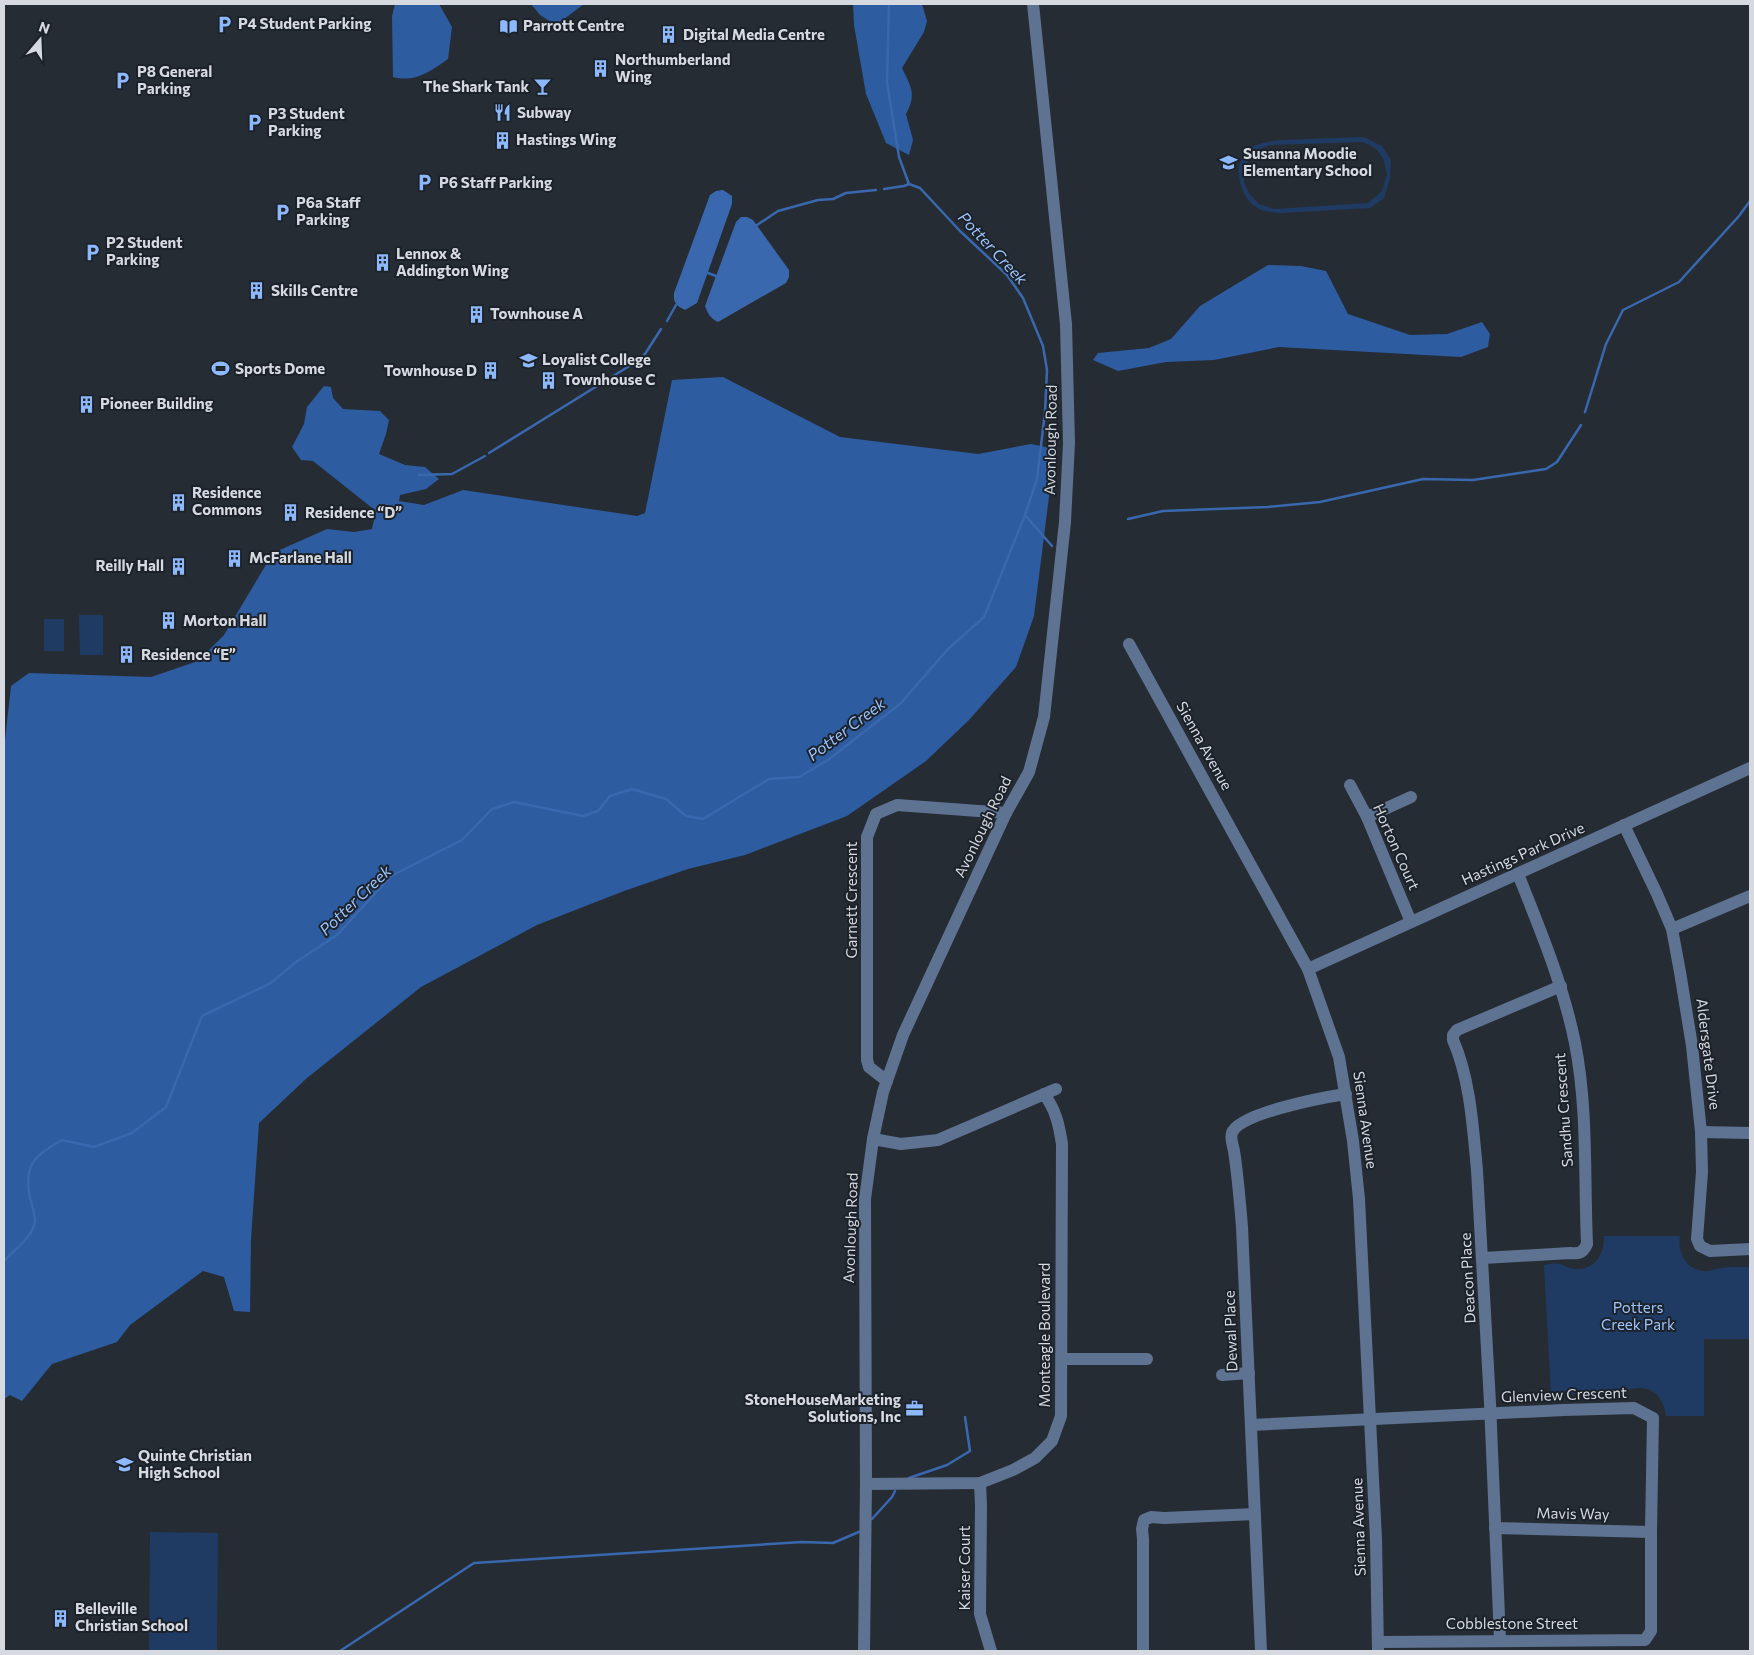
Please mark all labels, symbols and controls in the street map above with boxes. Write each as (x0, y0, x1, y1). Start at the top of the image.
parking icon: P4 Student Parking (214, 14, 234, 34)
place label: P4 Student Parking (238, 14, 371, 32)
north arrow (15, 15, 65, 65)
library icon: Parrott Centre (499, 16, 519, 36)
place label: Parrott Centre (523, 16, 624, 34)
text: N (37, 17, 52, 37)
building icon: Digital Media Centre (659, 25, 679, 45)
place label: Digital Media Centre (683, 25, 825, 43)
place label: Northumberland Wing (615, 50, 730, 85)
building icon: Northumberland Wing (591, 59, 611, 79)
place label: P8 General Parking (137, 62, 212, 97)
parking icon: P8 General Parking (113, 71, 133, 91)
place label: The Shark Tank (423, 77, 529, 95)
bar icon: The Shark Tank (533, 77, 553, 97)
restaurant icon: Subway (493, 103, 513, 123)
place label: Subway (517, 103, 572, 121)
place label: P3 Student Parking (268, 104, 345, 139)
parking icon: P3 Student Parking (244, 113, 264, 133)
building icon: Hastings Wing (492, 130, 512, 150)
place label: Hastings Wing (516, 130, 616, 148)
place label: Susanna Moodie Elementary School (1243, 144, 1372, 179)
school or university icon: Susanna Moodie Elementary School (1219, 153, 1239, 173)
parking icon: P6 Staff Parking (415, 173, 435, 193)
place label: P6 Staff Parking (439, 173, 552, 191)
place label: P6a Staff Parking (296, 193, 361, 228)
parking icon: P6a Staff Parking (272, 202, 292, 222)
water label: Potter Creek (955, 207, 1032, 288)
place label: P2 Student Parking (106, 233, 183, 268)
parking icon: P2 Student Parking (82, 242, 102, 262)
place label: Lennox & Addington Wing (396, 244, 509, 279)
building icon: Lennox & Addington Wing (372, 253, 392, 273)
building icon: Skills Centre (247, 281, 267, 301)
place label: Skills Centre (271, 281, 358, 299)
building icon: Townhouse A (466, 304, 486, 324)
place label: Townhouse A (490, 304, 583, 322)
school or university icon: Loyalist College (518, 350, 538, 370)
place label: Loyalist College (542, 350, 651, 368)
sports icon: Sports Dome (211, 359, 231, 379)
place label: Sports Dome (235, 359, 325, 377)
place label: Townhouse D (384, 361, 477, 379)
building icon: Townhouse D (481, 361, 501, 381)
building icon: Townhouse C (539, 370, 559, 390)
place label: Townhouse C (563, 370, 656, 388)
street label: Avonlough Road (1040, 385, 1060, 495)
building icon: Pioneer Building (76, 394, 96, 414)
place label: Pioneer Building (100, 394, 213, 412)
place label: Residence Commons (192, 483, 262, 518)
building icon: Residence Commons (168, 492, 188, 512)
building icon: Residence “D” (281, 503, 301, 523)
place label: Residence “D” (305, 503, 402, 521)
building icon: McFarlane Hall (225, 548, 245, 568)
place label: McFarlane Hall (249, 548, 352, 566)
place label: Reilly Hall (95, 556, 164, 574)
building icon: Reilly Hall (168, 556, 188, 576)
building icon: Morton Hall (159, 611, 179, 631)
place label: Morton Hall (183, 611, 267, 629)
building icon: Residence “E” (117, 645, 137, 665)
place label: Residence “E” (141, 645, 236, 663)
water label: Potter Creek (803, 693, 889, 764)
street label: Sienna Avenue (1173, 698, 1237, 793)
street label: Avonlough Road (950, 773, 1014, 880)
street label: Horton Court (1370, 801, 1424, 892)
street label: Hastings Park Drive (1458, 818, 1587, 888)
street label: Garnett Crescent (842, 841, 860, 959)
water label: Potter Creek (315, 860, 395, 939)
street label: Aldersgate Drive (1693, 997, 1725, 1111)
street label: Sandhu Crescent (1550, 1052, 1576, 1168)
street label: Sienna Avenue (1350, 1070, 1382, 1170)
street label: Avonlough Road (839, 1172, 861, 1284)
street label: Deacon Place (1456, 1232, 1478, 1324)
street label: Monteagle Boulevard (1035, 1263, 1053, 1407)
street label: Dewal Place (1220, 1290, 1240, 1372)
park label: Potters Creek Park (1601, 1298, 1675, 1333)
street label: Glenview Crescent (1501, 1383, 1627, 1405)
place label: StoneHouseMarketing Solutions, Inc (745, 1390, 901, 1425)
office icon: StoneHouseMarketing Solutions, Inc (905, 1399, 925, 1419)
place label: Quinte Christian High School (138, 1446, 252, 1481)
school or university icon: Quinte Christian High School (114, 1455, 134, 1475)
street label: Sienna Avenue (1347, 1477, 1369, 1577)
street label: Mavis Way (1536, 1503, 1610, 1523)
street label: Kaiser Court (955, 1525, 973, 1611)
place label: Belleville Christian School (75, 1599, 188, 1634)
building icon: Belleville Christian School (51, 1608, 71, 1628)
street label: Cobblestone Street (1446, 1614, 1578, 1632)

